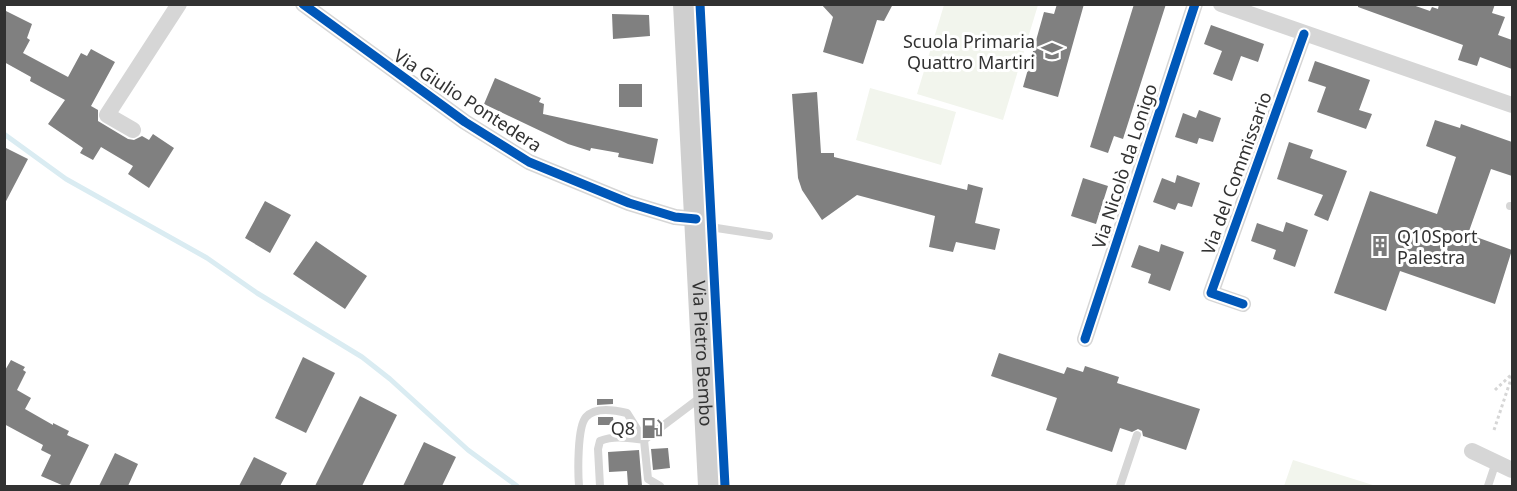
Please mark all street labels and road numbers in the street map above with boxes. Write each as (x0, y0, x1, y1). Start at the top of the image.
street label: Via Giulio Pontedera (389, 43, 547, 157)
street label: Via Nicolò da Lonigo (1086, 80, 1162, 252)
street label: Via del Commissario (1195, 88, 1277, 258)
street label: Via Pietro Bembo (687, 280, 719, 427)

